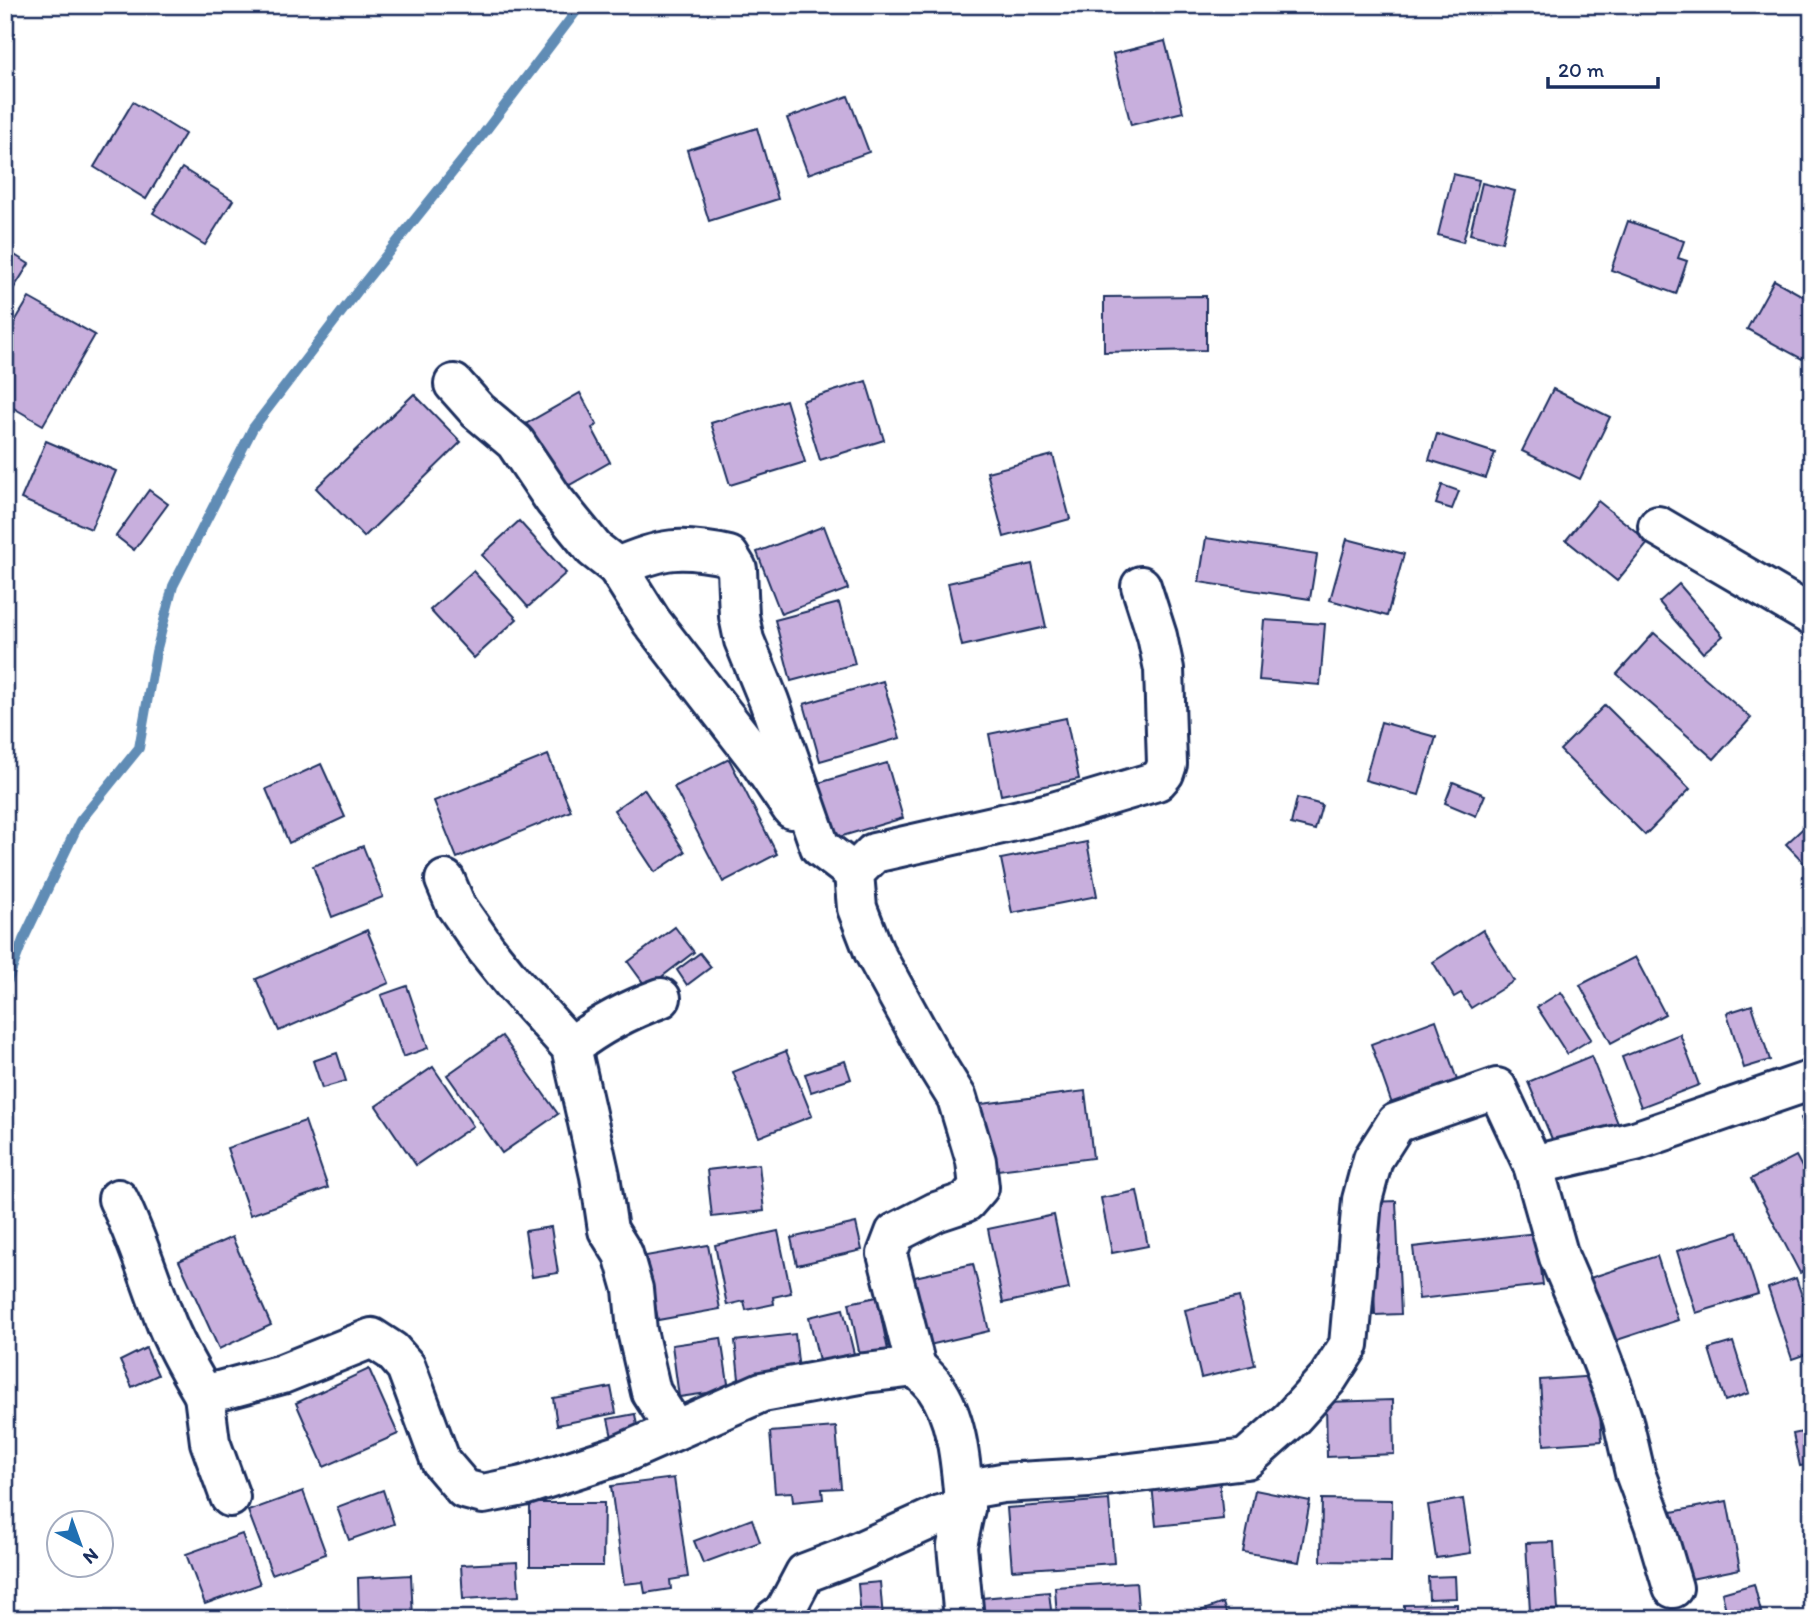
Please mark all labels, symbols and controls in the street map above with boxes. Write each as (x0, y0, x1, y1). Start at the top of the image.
scale bar (1548, 46, 1658, 90)
text: 20 m (1558, 57, 1605, 82)
north arrow (46, 1508, 116, 1578)
text: N (78, 1544, 103, 1569)

